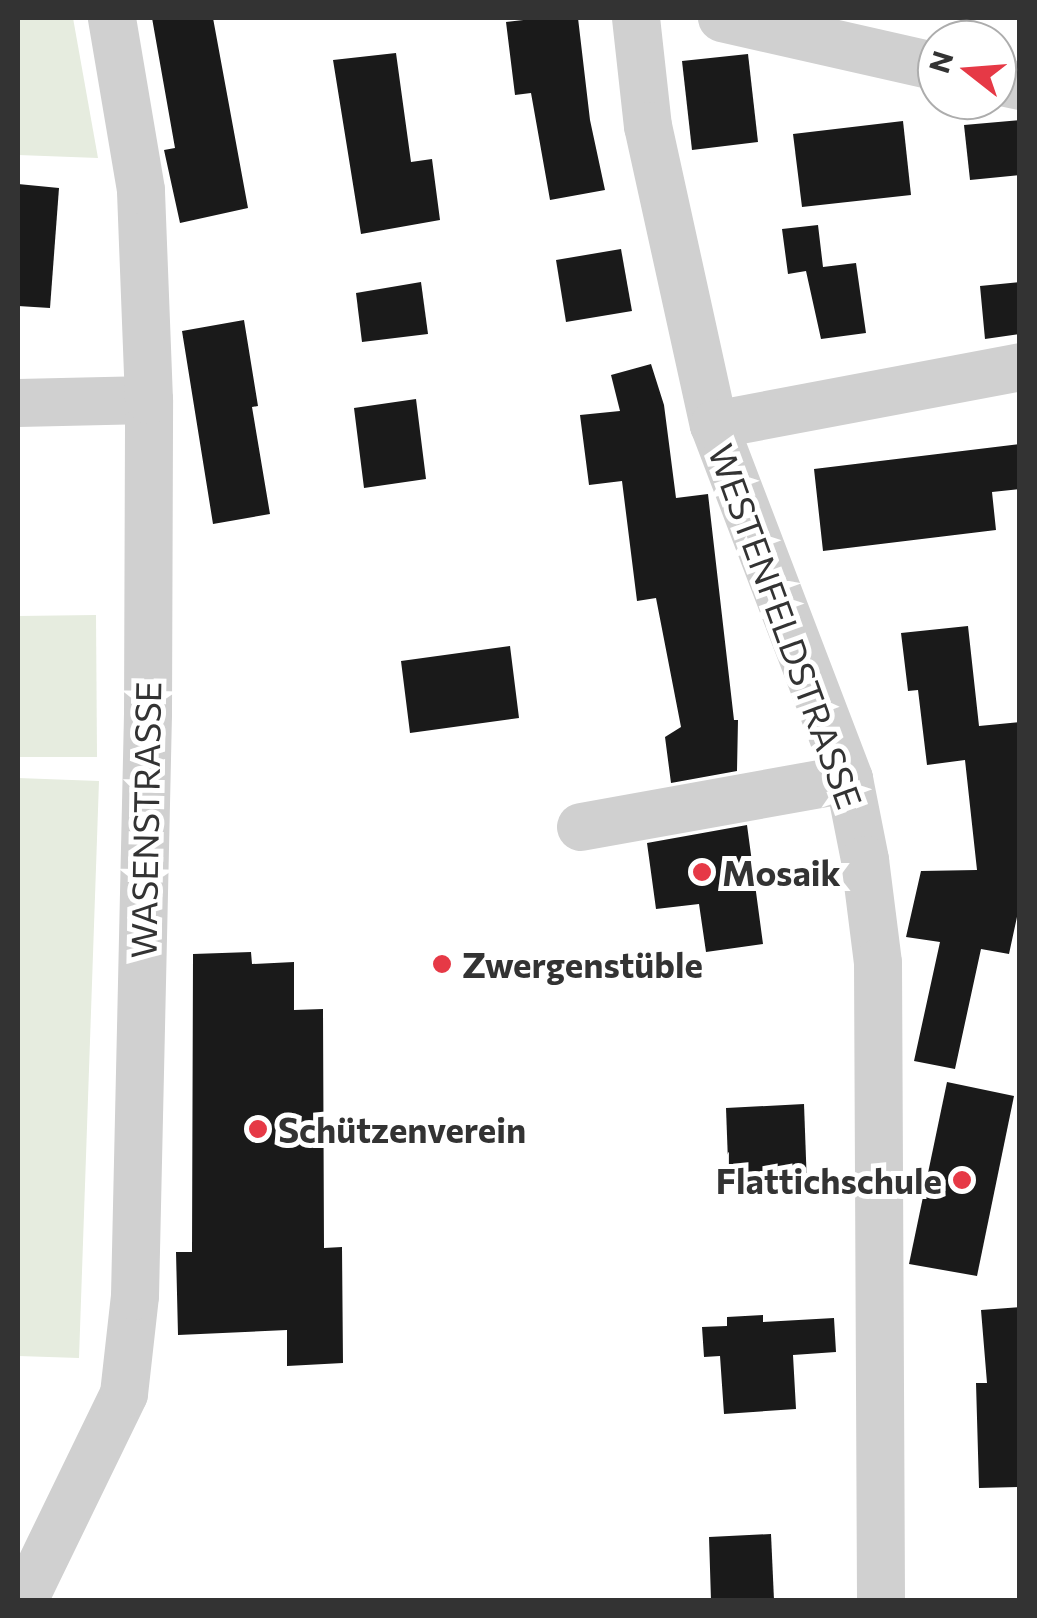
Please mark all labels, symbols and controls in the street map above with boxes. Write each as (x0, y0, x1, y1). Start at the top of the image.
north arrow (917, 20, 1017, 120)
text: N (921, 47, 960, 77)
street label: WESTENFELDSTRASSE (700, 438, 872, 814)
street label: WASENSTRASSE (122, 681, 168, 959)
place label: Mosaik (722, 851, 841, 893)
marker: Mosaik (691, 861, 713, 883)
place label: Zwergenstüble (462, 943, 703, 985)
marker: Zwergenstüble (431, 953, 453, 975)
place label: Schützenverein (278, 1108, 526, 1150)
marker: Schützenverein (247, 1118, 269, 1140)
place label: Flattichschule (716, 1159, 942, 1201)
marker: Flattichschule (951, 1169, 973, 1191)

